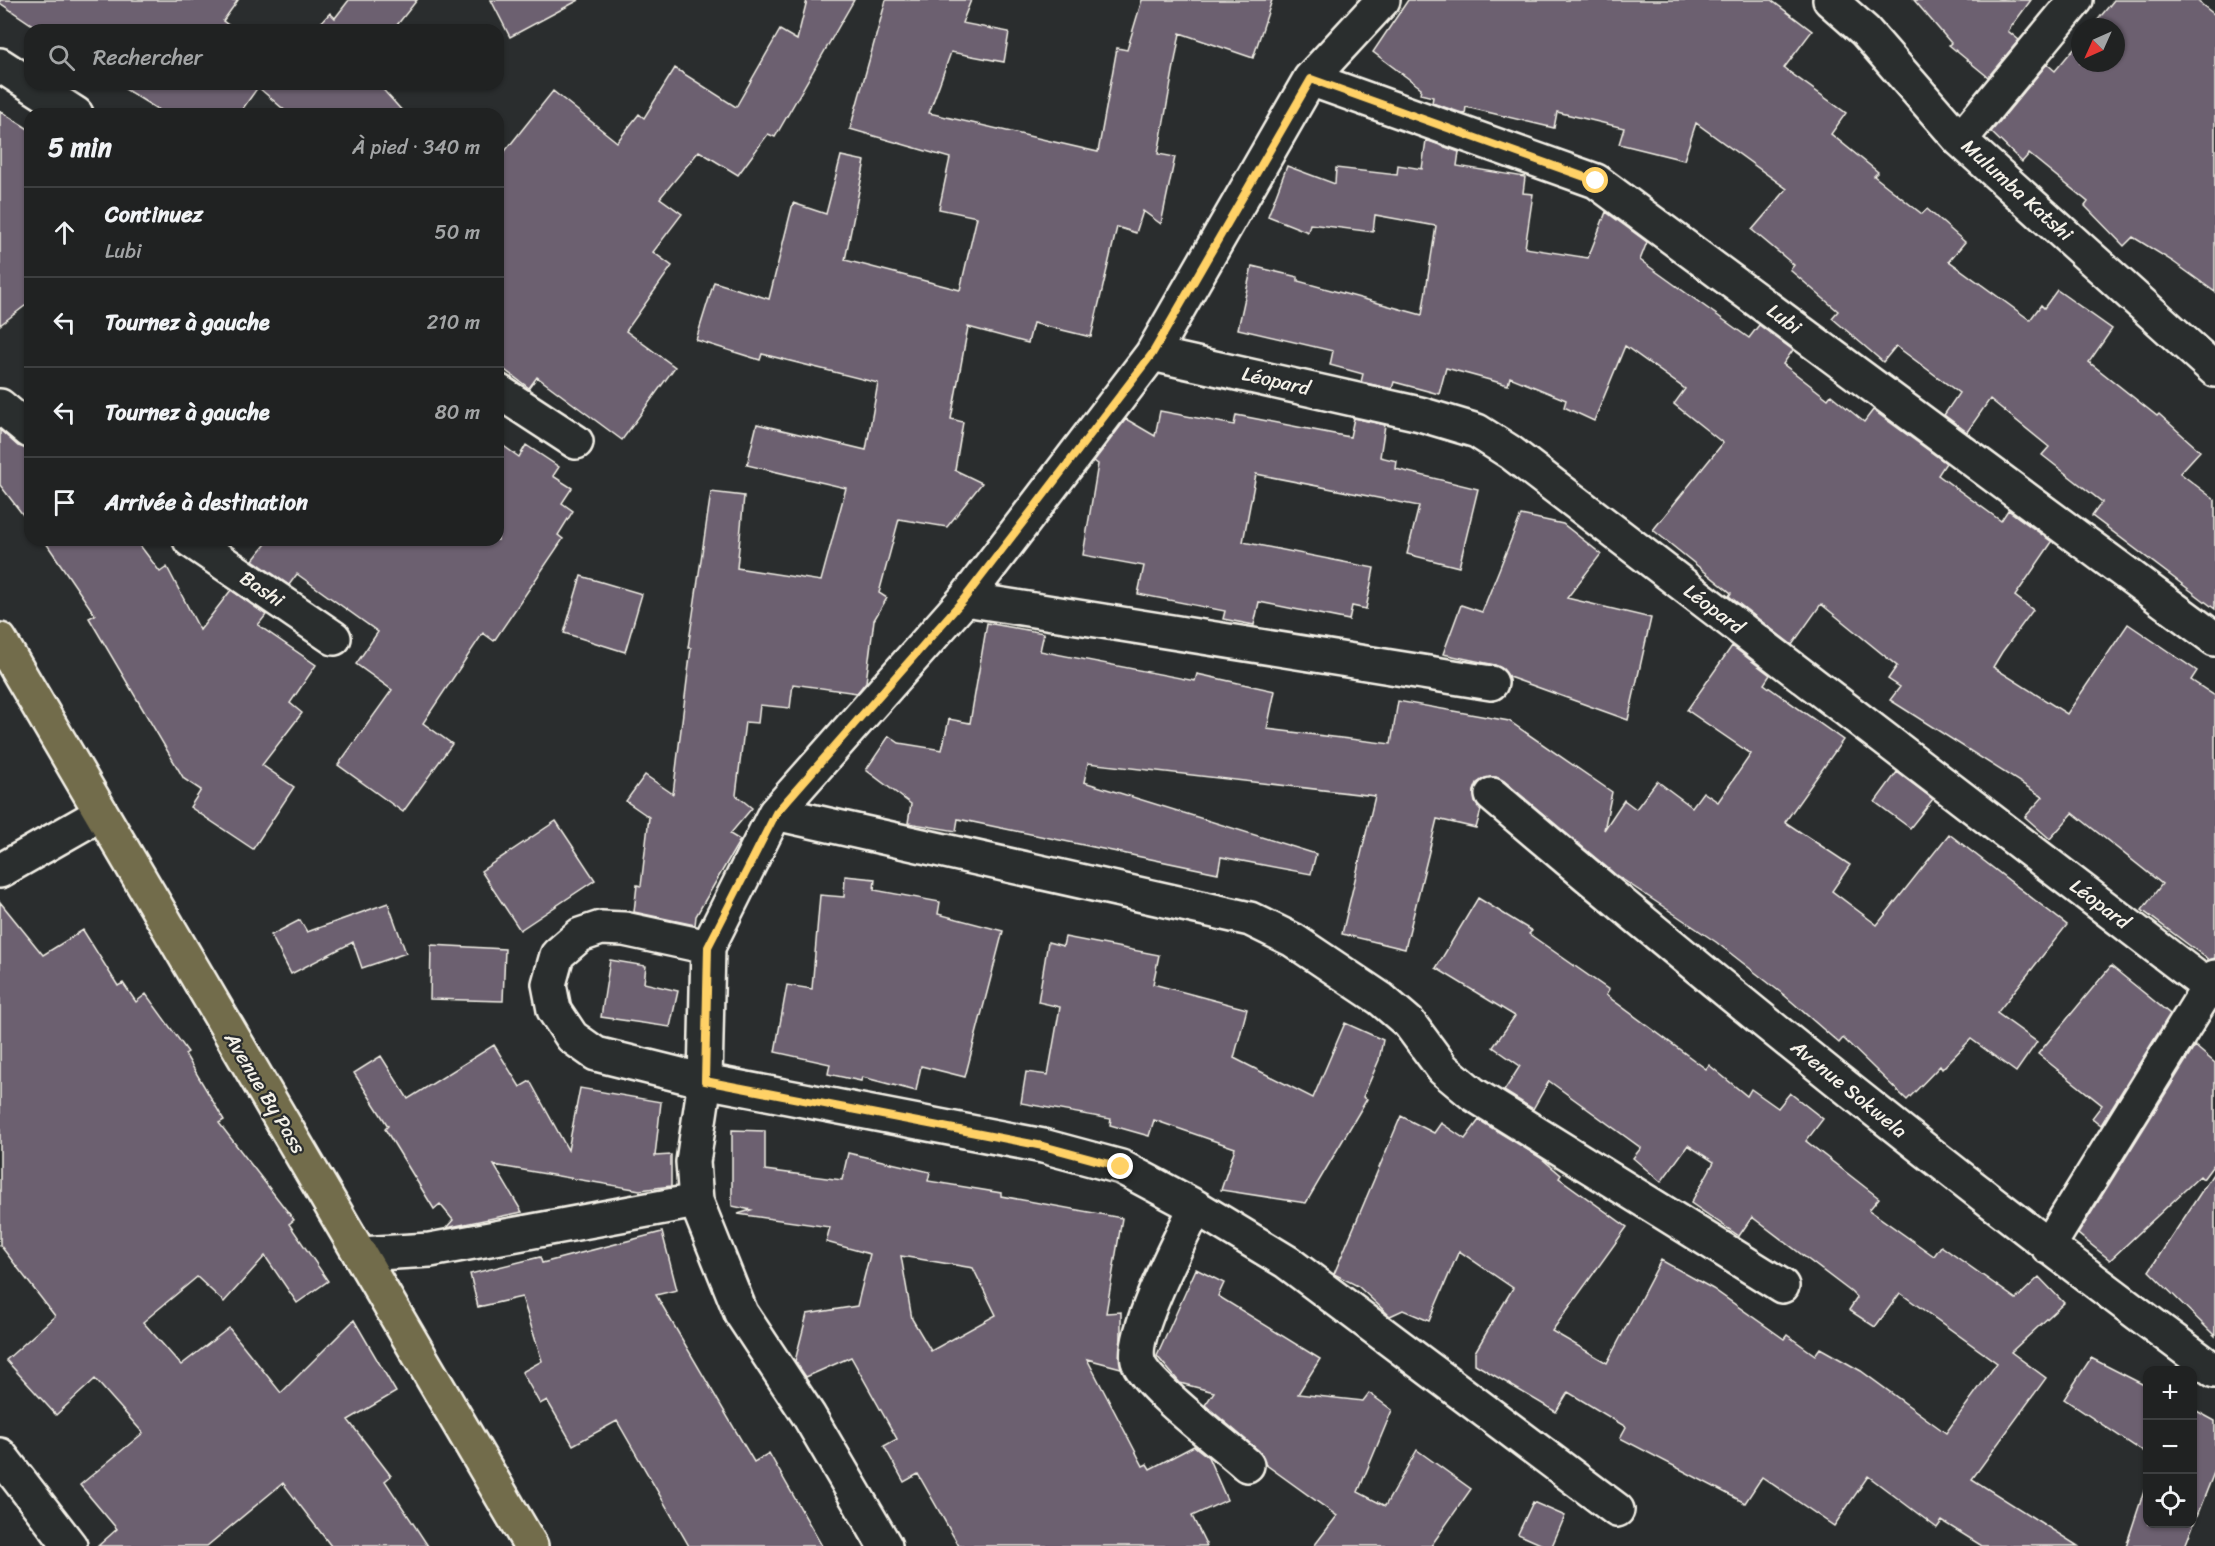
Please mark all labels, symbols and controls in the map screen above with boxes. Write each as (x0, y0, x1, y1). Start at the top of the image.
north arrow (2071, 18, 2125, 72)
search box (24, 24, 504, 90)
text: Rechercher (93, 38, 203, 77)
icon: search (45, 41, 78, 74)
text: 5 min (48, 124, 112, 170)
text: À pied · 340 m (352, 130, 480, 165)
street label: Mulumba Katshi (1953, 130, 2082, 251)
route start (1582, 167, 1608, 193)
text: Continuez (105, 195, 203, 234)
text: 50 m (435, 215, 480, 250)
icon: ahead (48, 216, 81, 249)
text: Lubi (105, 234, 141, 269)
street label: Lubi (1759, 294, 1810, 345)
text: Tournez à gauche (105, 303, 270, 342)
text: 210 m (427, 305, 480, 340)
icon: left (48, 306, 81, 339)
street label: Léopard (1238, 356, 1315, 406)
text: Tournez à gauche (105, 393, 270, 432)
text: 80 m (435, 395, 480, 430)
icon: left (48, 396, 81, 429)
text: Arrivée à destination (105, 483, 308, 522)
icon: arrive (48, 486, 81, 519)
street label: Bashi (232, 561, 293, 618)
street label: Léopard (1676, 574, 1753, 645)
street label: Léopard (2062, 869, 2139, 940)
street label: Avenue By Pass (214, 1024, 316, 1162)
street label: Avenue Sokwela (1782, 1030, 1915, 1147)
route end (1107, 1153, 1133, 1179)
map controls (2143, 1366, 2197, 1528)
button: + (2143, 1366, 2197, 1420)
button: − (2143, 1420, 2197, 1474)
button: locate (2143, 1474, 2197, 1528)

